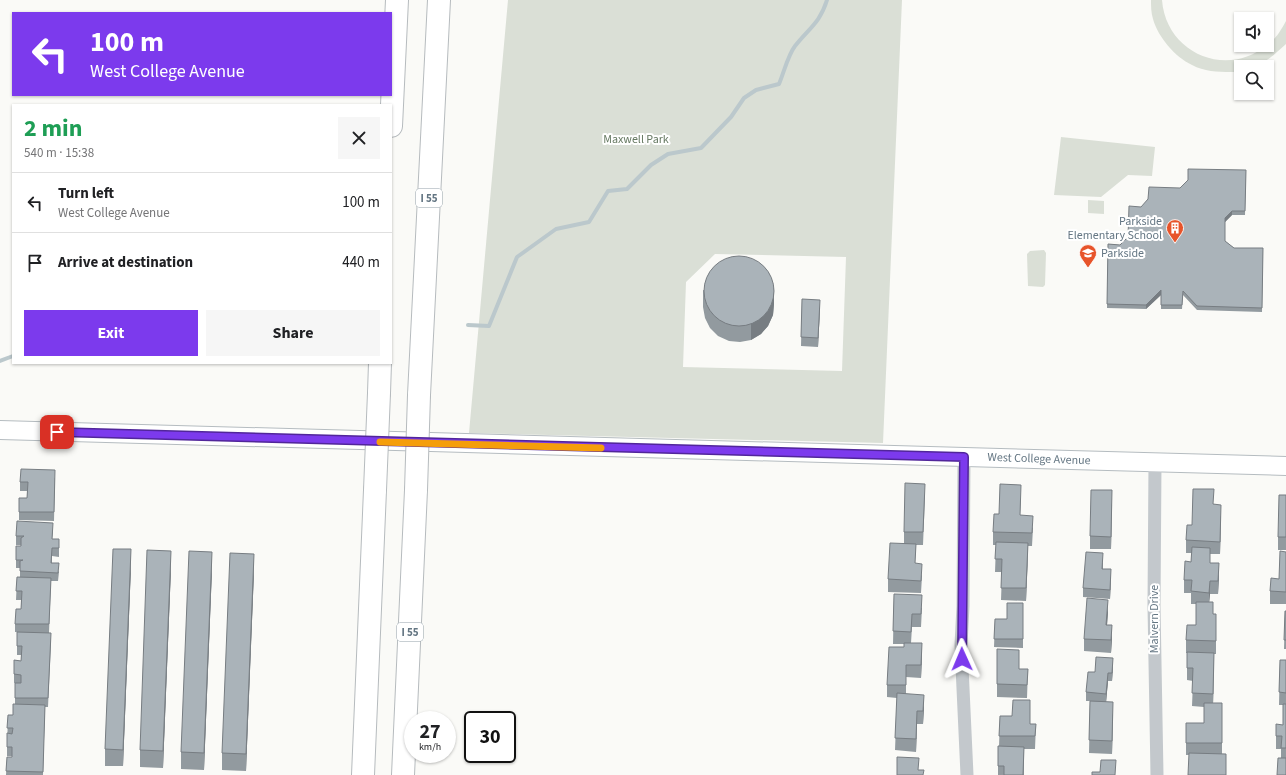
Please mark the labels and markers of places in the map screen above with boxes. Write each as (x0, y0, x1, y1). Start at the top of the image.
place label: Parkside Elementary School (1067, 213, 1162, 244)
building icon: Parkside Elementary School (1165, 218, 1185, 243)
school or university icon: Parkside (1078, 243, 1098, 268)
place label: Parkside (1101, 245, 1144, 262)
pin (40, 415, 74, 449)

